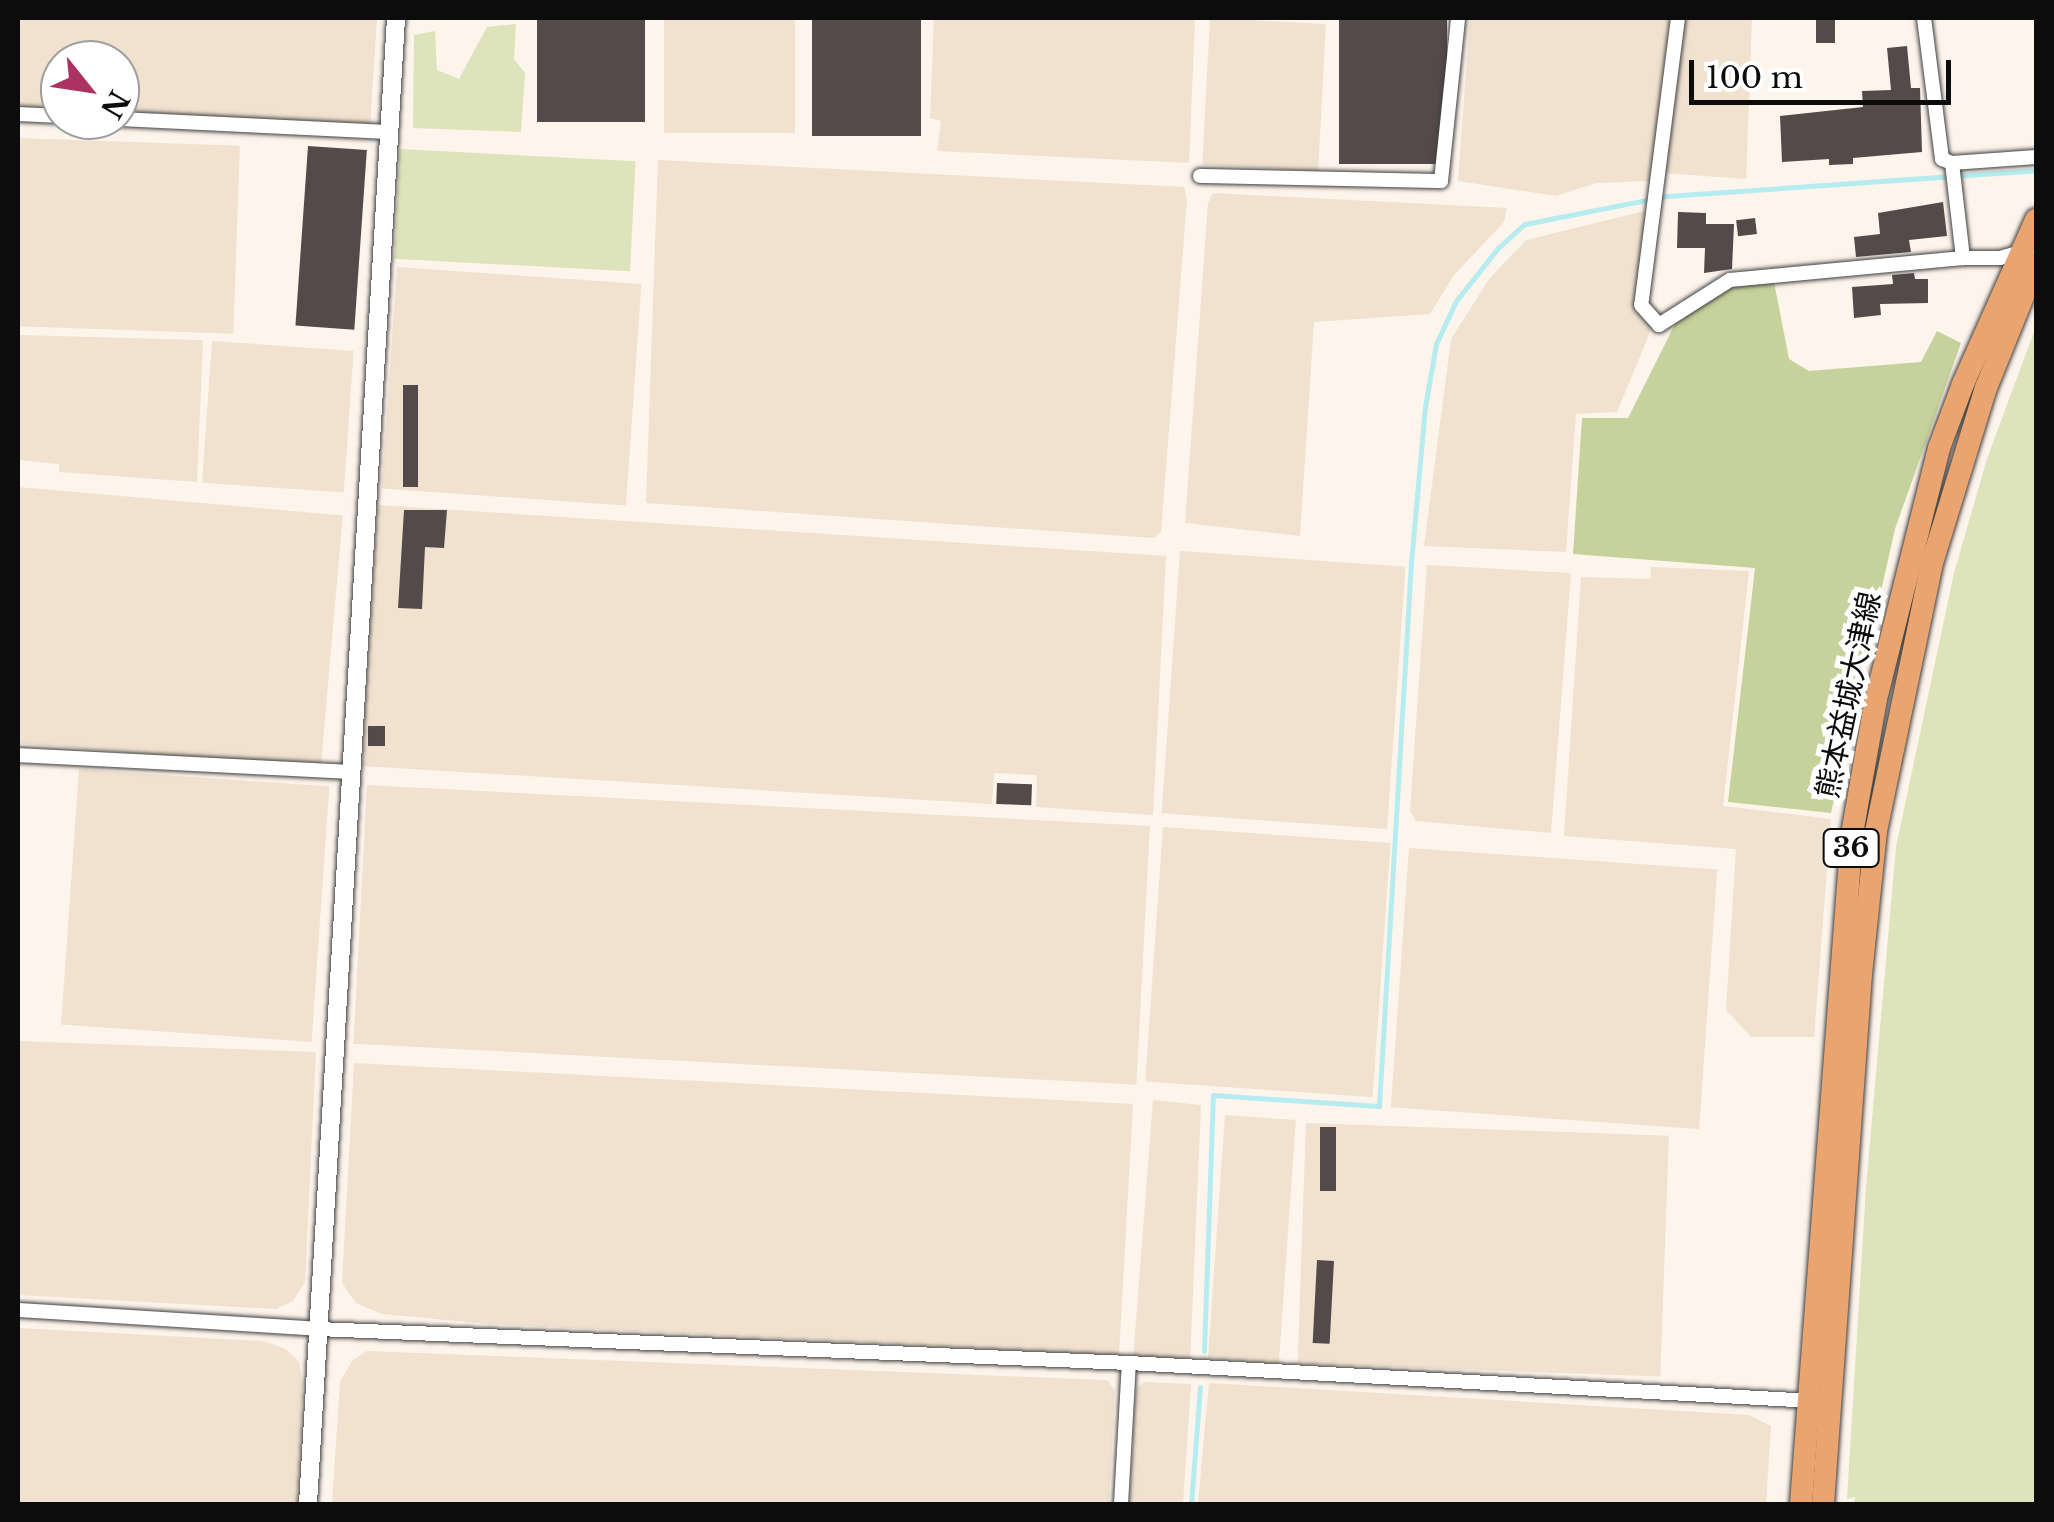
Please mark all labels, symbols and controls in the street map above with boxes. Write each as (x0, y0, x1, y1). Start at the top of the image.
north arrow (40, 40, 140, 140)
scale bar (1694, 40, 1956, 102)
text: 100 m (1706, 59, 1803, 96)
text: N (93, 84, 136, 124)
street label: 熊本益城大津線 (1810, 589, 1888, 801)
road number: 36 (1821, 825, 1881, 871)

